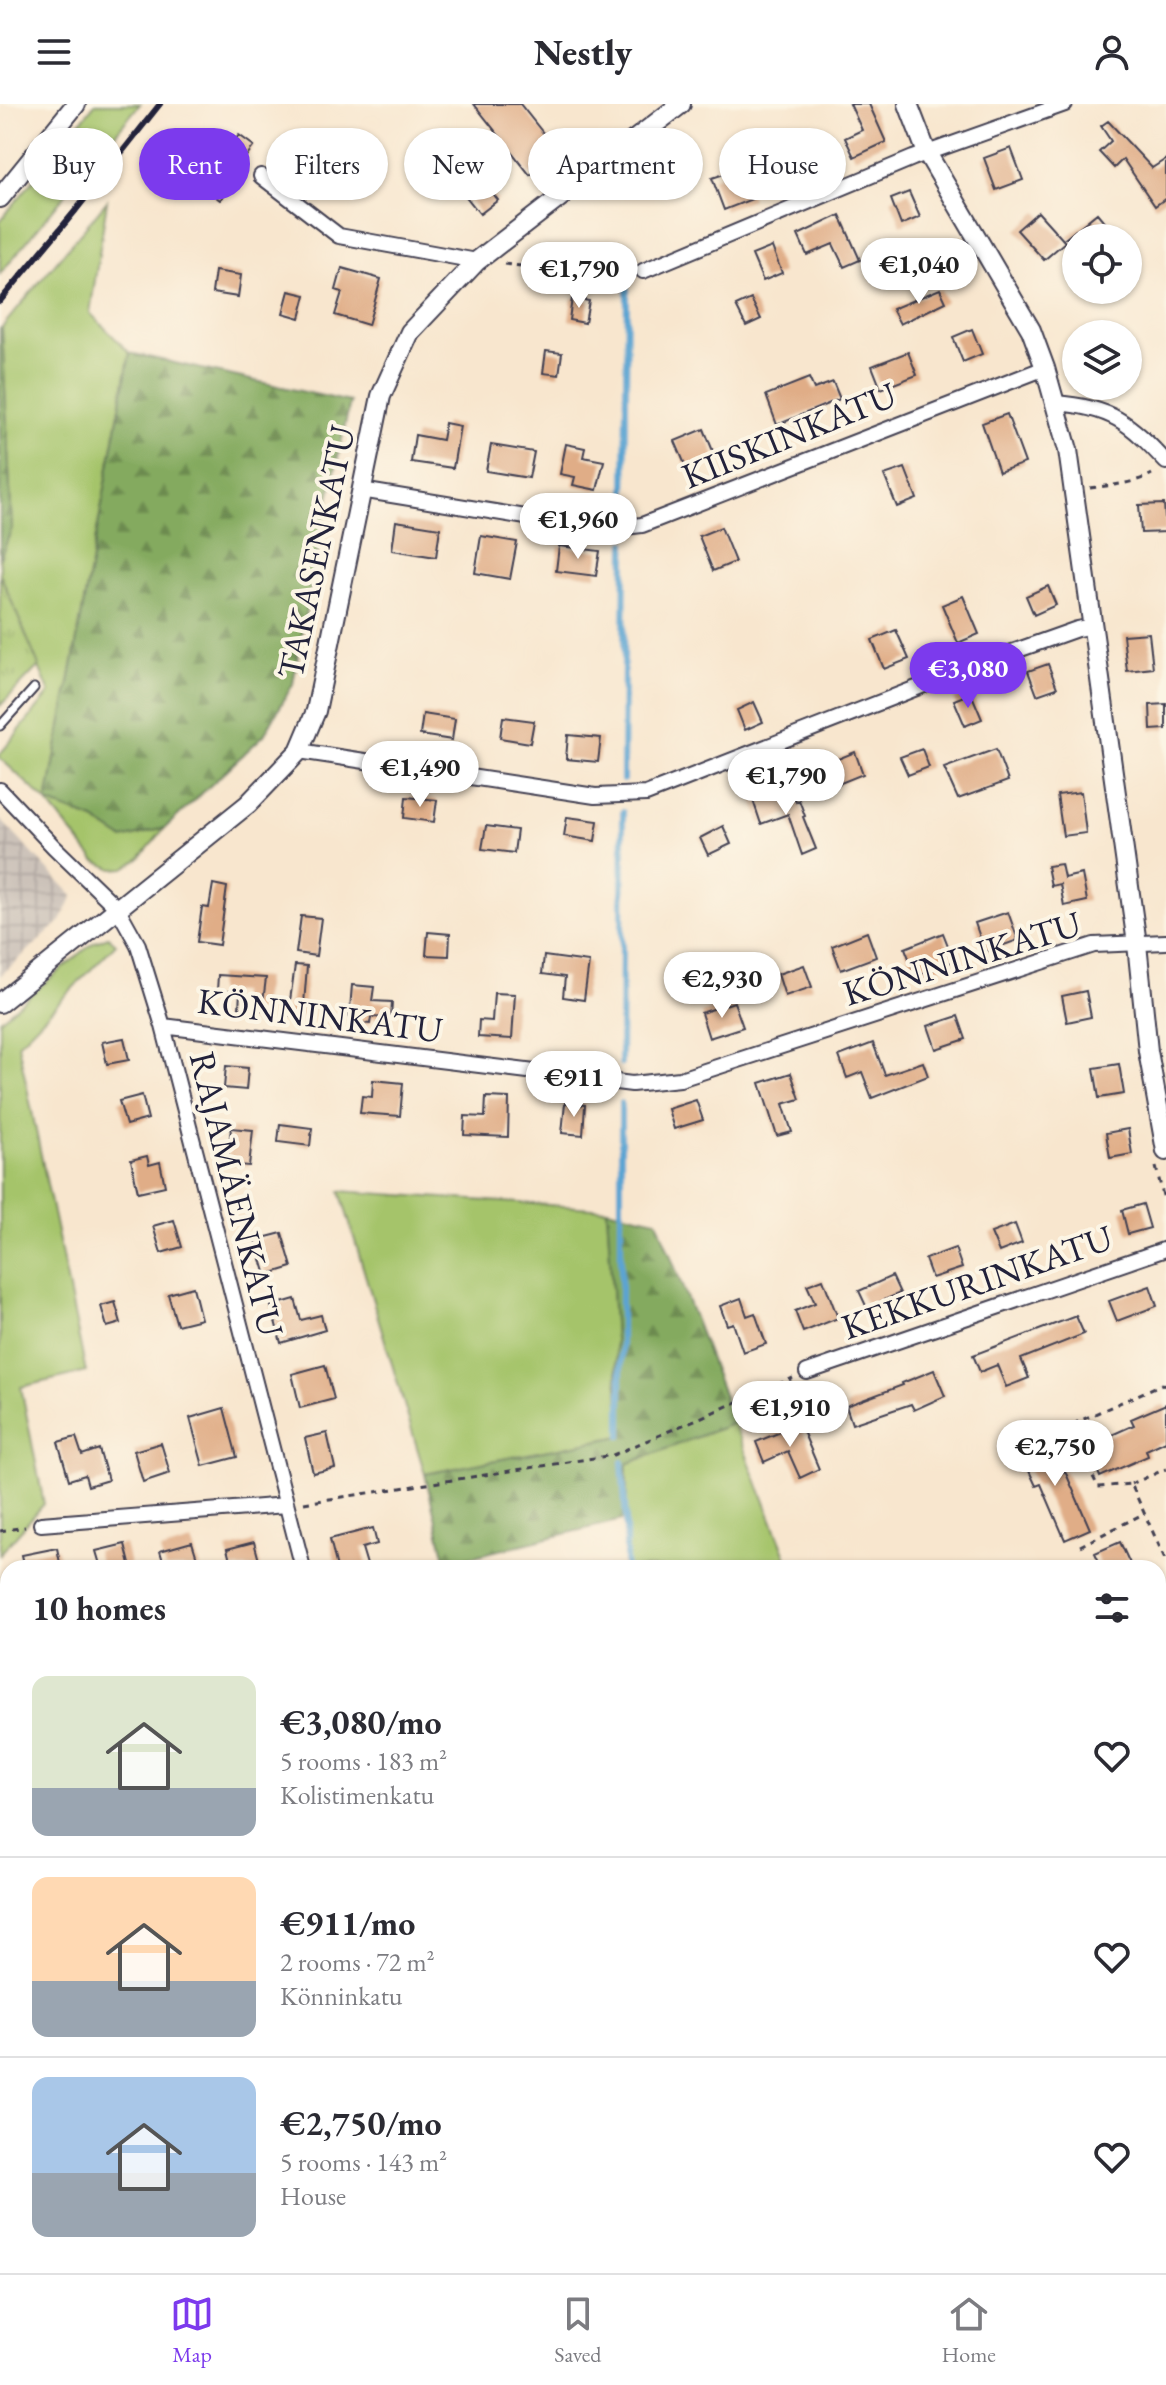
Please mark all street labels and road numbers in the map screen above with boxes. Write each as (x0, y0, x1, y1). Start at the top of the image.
street label: KIISKINKATU (675, 370, 904, 499)
street label: TAKASENKATU (266, 421, 366, 683)
street label: KÖNNINKATU (837, 899, 1087, 1017)
street label: KÖNNINKATU (195, 977, 446, 1053)
street label: RAJAMÄENKATU (179, 1047, 295, 1342)
street label: KEKKURINKATU (835, 1213, 1119, 1350)

